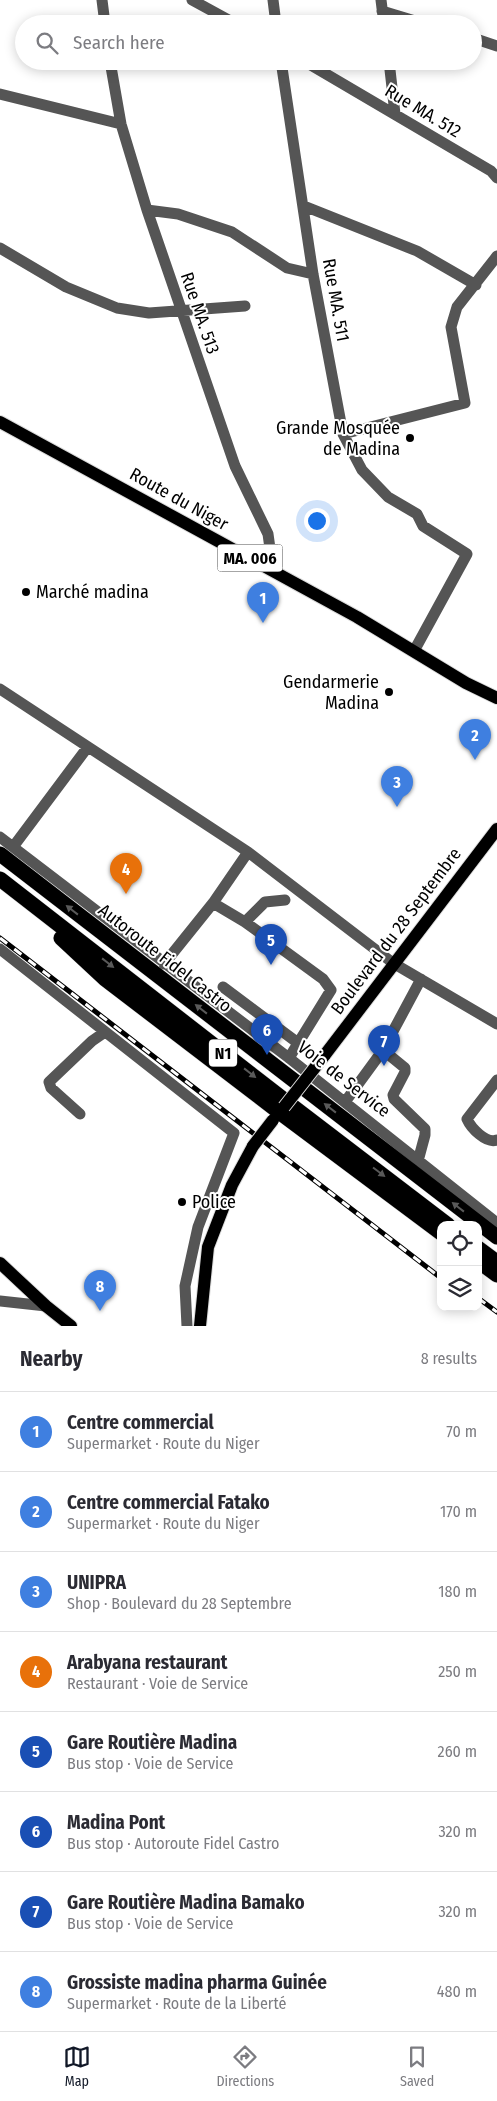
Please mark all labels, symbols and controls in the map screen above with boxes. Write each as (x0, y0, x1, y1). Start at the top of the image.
search box (15, 15, 482, 70)
icon: search (33, 29, 61, 57)
text: Search here (73, 31, 165, 54)
street label: Rue MA. 512 (381, 80, 465, 142)
street label: Rue MA. 511 (318, 257, 354, 343)
street label: Rue MA. 513 (176, 269, 224, 357)
place label: Grande Mosquée de Madina (276, 417, 400, 460)
marker: Grande Mosquée de Madina (404, 432, 416, 444)
street label: Route du Niger (126, 463, 233, 535)
your location (304, 508, 330, 534)
road number: MA. 006 (218, 544, 282, 572)
place label: Marché madina (36, 581, 149, 603)
pin: 1 (247, 582, 279, 623)
marker: Marché madina (20, 586, 32, 598)
place label: Gendarmerie Madina (283, 671, 379, 714)
marker: Gendarmerie Madina (383, 686, 395, 698)
pin: 2 (459, 719, 491, 760)
pin: 3 (381, 766, 413, 807)
street label: Boulevard du 28 Septembre (326, 843, 466, 1019)
pin: 4 (110, 853, 142, 894)
street label: Autoroute Fidel Castro (94, 899, 236, 1017)
one-way arrow (65, 905, 79, 915)
pin: 5 (255, 924, 287, 965)
one-way arrow (101, 957, 114, 968)
one-way arrow (194, 1004, 208, 1014)
pin: 6 (251, 1014, 283, 1055)
pin: 7 (368, 1025, 400, 1066)
street label: Voie de Service (293, 1036, 395, 1122)
road number: N1 (209, 1040, 237, 1066)
one-way arrow (243, 1068, 256, 1079)
one-way arrow (324, 1103, 337, 1114)
one-way arrow (372, 1167, 386, 1177)
place label: Police (192, 1191, 236, 1213)
marker: Police (176, 1196, 188, 1208)
one-way arrow (452, 1202, 465, 1213)
map controls (437, 1221, 482, 1311)
button: locate (437, 1221, 482, 1266)
button: layers (437, 1266, 482, 1311)
pin: 8 (84, 1270, 116, 1311)
text: Nearby (20, 1346, 82, 1372)
text: 8 results (421, 1349, 477, 1368)
text: Centre commercial (67, 1411, 214, 1434)
text: 1 (33, 1422, 39, 1441)
text: 70 m (446, 1422, 477, 1441)
text: Supermarket · Route du Niger (67, 1434, 260, 1453)
text: Centre commercial Fatako (67, 1491, 270, 1514)
text: 2 (32, 1502, 40, 1521)
text: 170 m (440, 1502, 477, 1521)
text: Supermarket · Route du Niger (67, 1514, 260, 1533)
text: UNIPRA (67, 1571, 126, 1594)
text: 3 (32, 1582, 40, 1601)
text: 180 m (438, 1582, 477, 1601)
text: Shop · Boulevard du 28 Septembre (67, 1594, 292, 1613)
text: Arabyana restaurant (67, 1651, 227, 1674)
text: 4 (32, 1662, 40, 1681)
text: 250 m (438, 1662, 477, 1681)
text: Restaurant · Voie de Service (67, 1674, 248, 1693)
text: Gare Routière Madina (67, 1731, 237, 1754)
text: 5 (32, 1742, 40, 1761)
text: 260 m (438, 1742, 477, 1761)
text: Bus stop · Voie de Service (67, 1754, 234, 1773)
text: Madina Pont (67, 1811, 165, 1834)
text: 6 (32, 1822, 40, 1841)
text: 320 m (438, 1822, 477, 1841)
text: Bus stop · Autoroute Fidel Castro (67, 1834, 279, 1853)
text: Gare Routière Madina Bamako (67, 1891, 305, 1914)
text: 7 (33, 1902, 39, 1921)
text: 320 m (438, 1902, 477, 1921)
text: Bus stop · Voie de Service (67, 1914, 234, 1933)
text: Grossiste madina pharma Guinée (67, 1971, 327, 1994)
text: 8 (32, 1982, 40, 2001)
text: 480 m (437, 1982, 477, 2001)
text: Supermarket · Route de la Liberté (67, 1994, 286, 2013)
tab: Map (63, 2043, 91, 2090)
tab: Directions (216, 2043, 274, 2090)
tab: Saved (400, 2043, 434, 2090)

